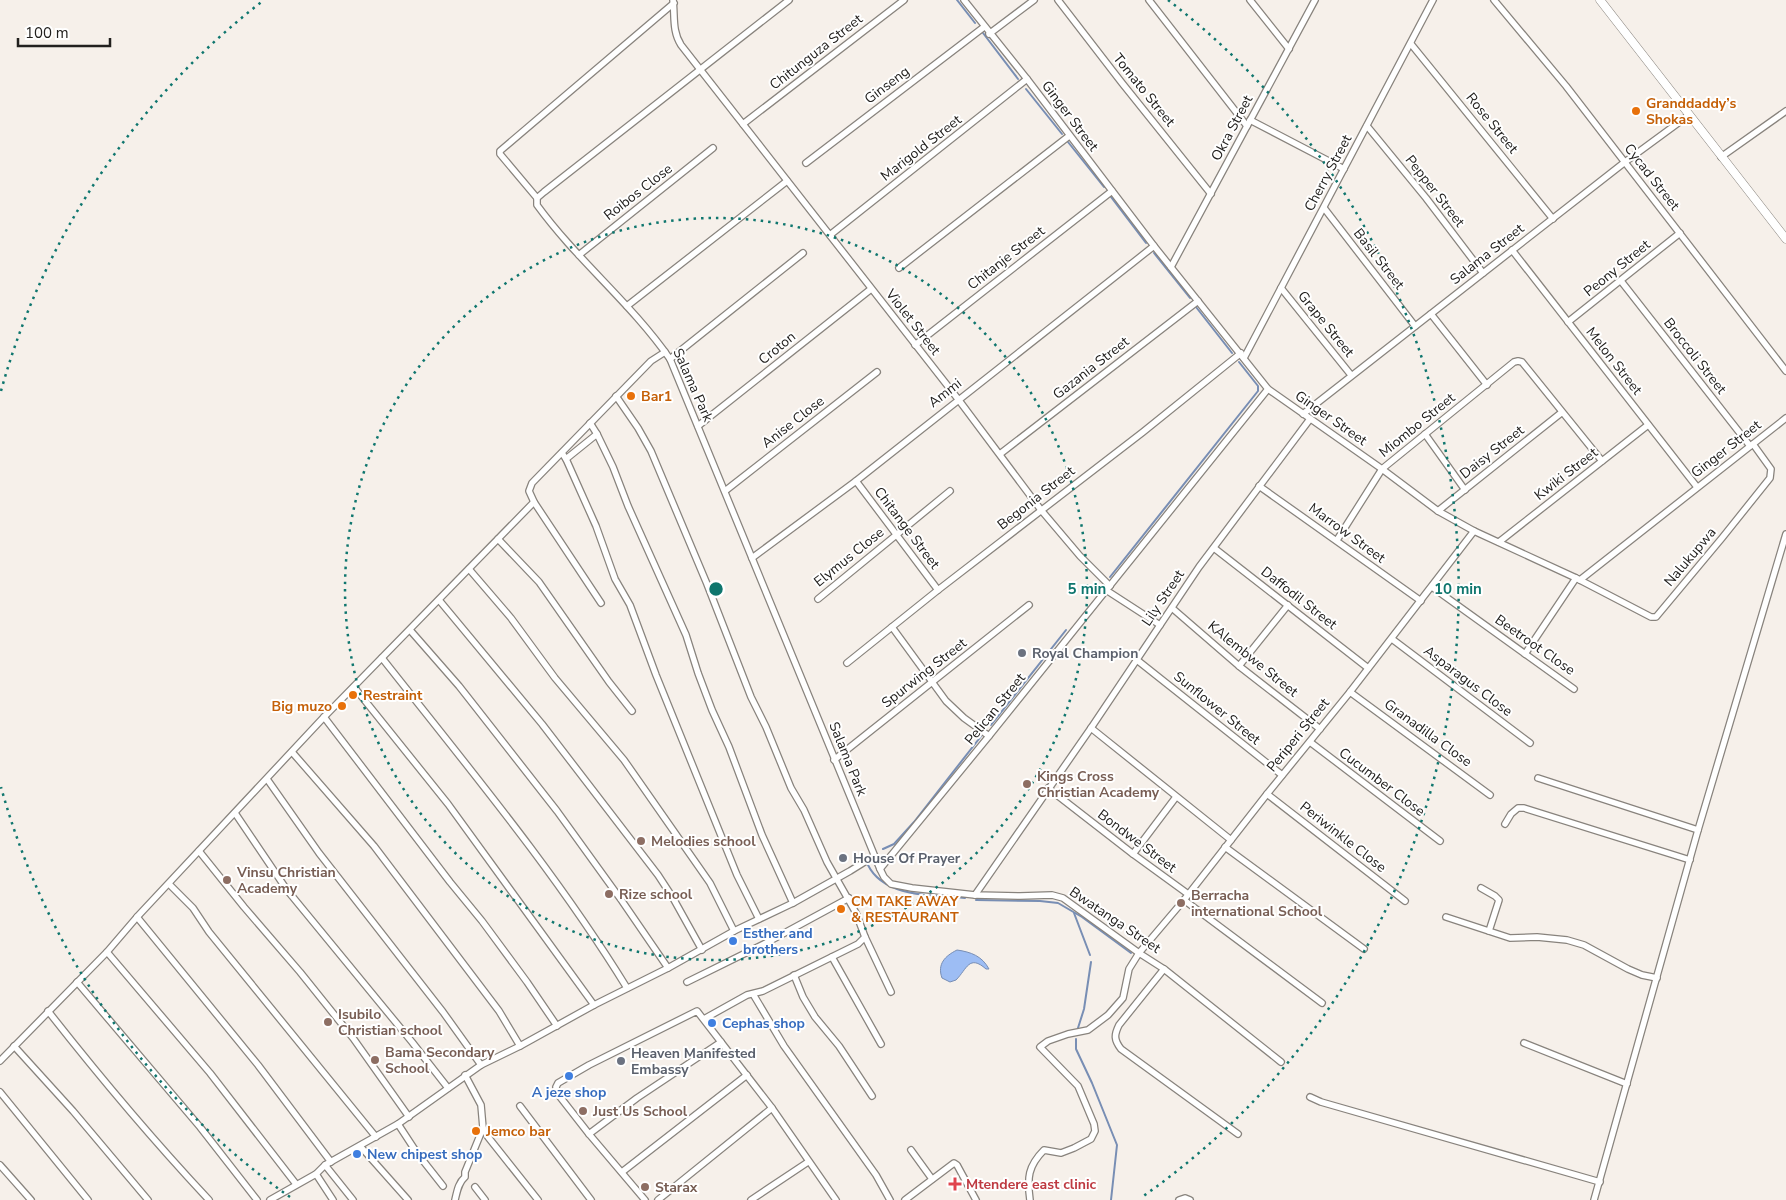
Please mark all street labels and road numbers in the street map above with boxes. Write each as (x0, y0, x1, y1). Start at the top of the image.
street label: Chitunguza Street (766, 10, 866, 94)
street label: Tomato Street (1109, 49, 1179, 131)
street label: Ginseng (861, 62, 913, 108)
street label: Ginger Street (1037, 77, 1103, 155)
street label: Rose Street (1462, 89, 1522, 157)
street label: Okra Street (1207, 92, 1257, 164)
street label: Marigold Street (877, 110, 965, 186)
street label: Cherry Street (1300, 131, 1356, 215)
street label: Cycad Street (1620, 140, 1684, 214)
street label: Pepper Street (1401, 151, 1469, 231)
street label: Roibos Close (600, 159, 676, 225)
street label: Salama Street (1446, 219, 1528, 289)
street label: Chitanje Street (963, 222, 1049, 294)
street label: Basil Street (1349, 224, 1409, 294)
street label: Peony Street (1580, 235, 1654, 301)
street label: Violet Street (881, 284, 945, 359)
street label: Grape Street (1293, 287, 1359, 361)
street label: Broccoli Street (1659, 314, 1731, 398)
street label: Melon Street (1582, 323, 1646, 399)
street label: Croton (754, 327, 800, 369)
street label: Gazania Street (1049, 332, 1133, 404)
street label: Salama Park (668, 345, 718, 426)
street label: Ammi (924, 374, 966, 412)
street label: Ginger Street (1291, 386, 1371, 450)
street label: Miombo Street (1375, 388, 1459, 462)
street label: Anise Close (758, 392, 828, 452)
street label: Ginger Street (1687, 416, 1765, 482)
street label: Daisy Street (1456, 421, 1528, 483)
street label: Kwiki Street (1530, 443, 1602, 505)
street label: Begonia Street (993, 462, 1079, 534)
street label: Chitange Street (870, 483, 944, 573)
street label: Marrow Street (1305, 499, 1389, 567)
street label: Elymus Close (810, 523, 888, 591)
street label: Nalukupwa (1660, 523, 1720, 591)
street label: Daffodil Street (1257, 562, 1341, 634)
street label: Lily Street (1137, 566, 1189, 630)
street label: Beetroot Close (1491, 610, 1579, 680)
street label: KAlembwe Street (1204, 617, 1302, 701)
street label: Spurwing Street (878, 634, 971, 712)
street label: Asparagus Close (1420, 641, 1516, 721)
street label: Sunflower Street (1170, 667, 1265, 749)
street label: Pelican Street (960, 669, 1030, 749)
street label: Periperi Street (1262, 694, 1334, 776)
street label: Granadilla Close (1380, 695, 1476, 771)
street label: Salama Park (824, 719, 872, 800)
street label: Cucumber Close (1335, 743, 1429, 821)
street label: Periwinkle Close (1296, 797, 1390, 877)
street label: Bondwe Street (1094, 805, 1180, 877)
street label: Bwatanga Street (1066, 882, 1164, 958)

